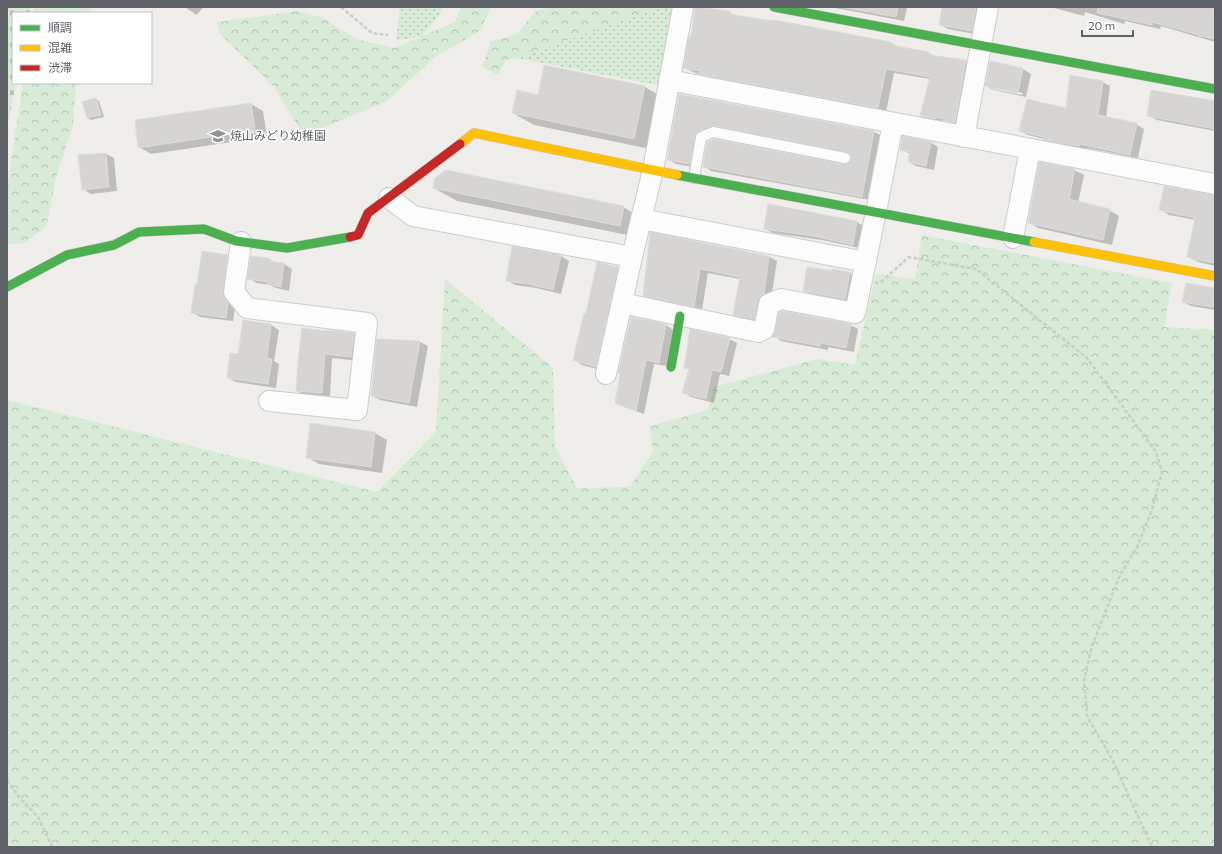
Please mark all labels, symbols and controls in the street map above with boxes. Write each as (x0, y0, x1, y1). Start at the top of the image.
legend (12, 12, 152, 84)
scale bar (1082, 12, 1133, 38)
text: 20 m (1088, 18, 1115, 32)
text: 順調 (48, 20, 72, 34)
text: 混雑 (48, 40, 72, 54)
text: 渋滞 (48, 60, 72, 74)
school or university icon: 焼山みどり幼稚園 (209, 127, 227, 145)
place label: 焼山みどり幼稚園 (230, 128, 326, 142)

